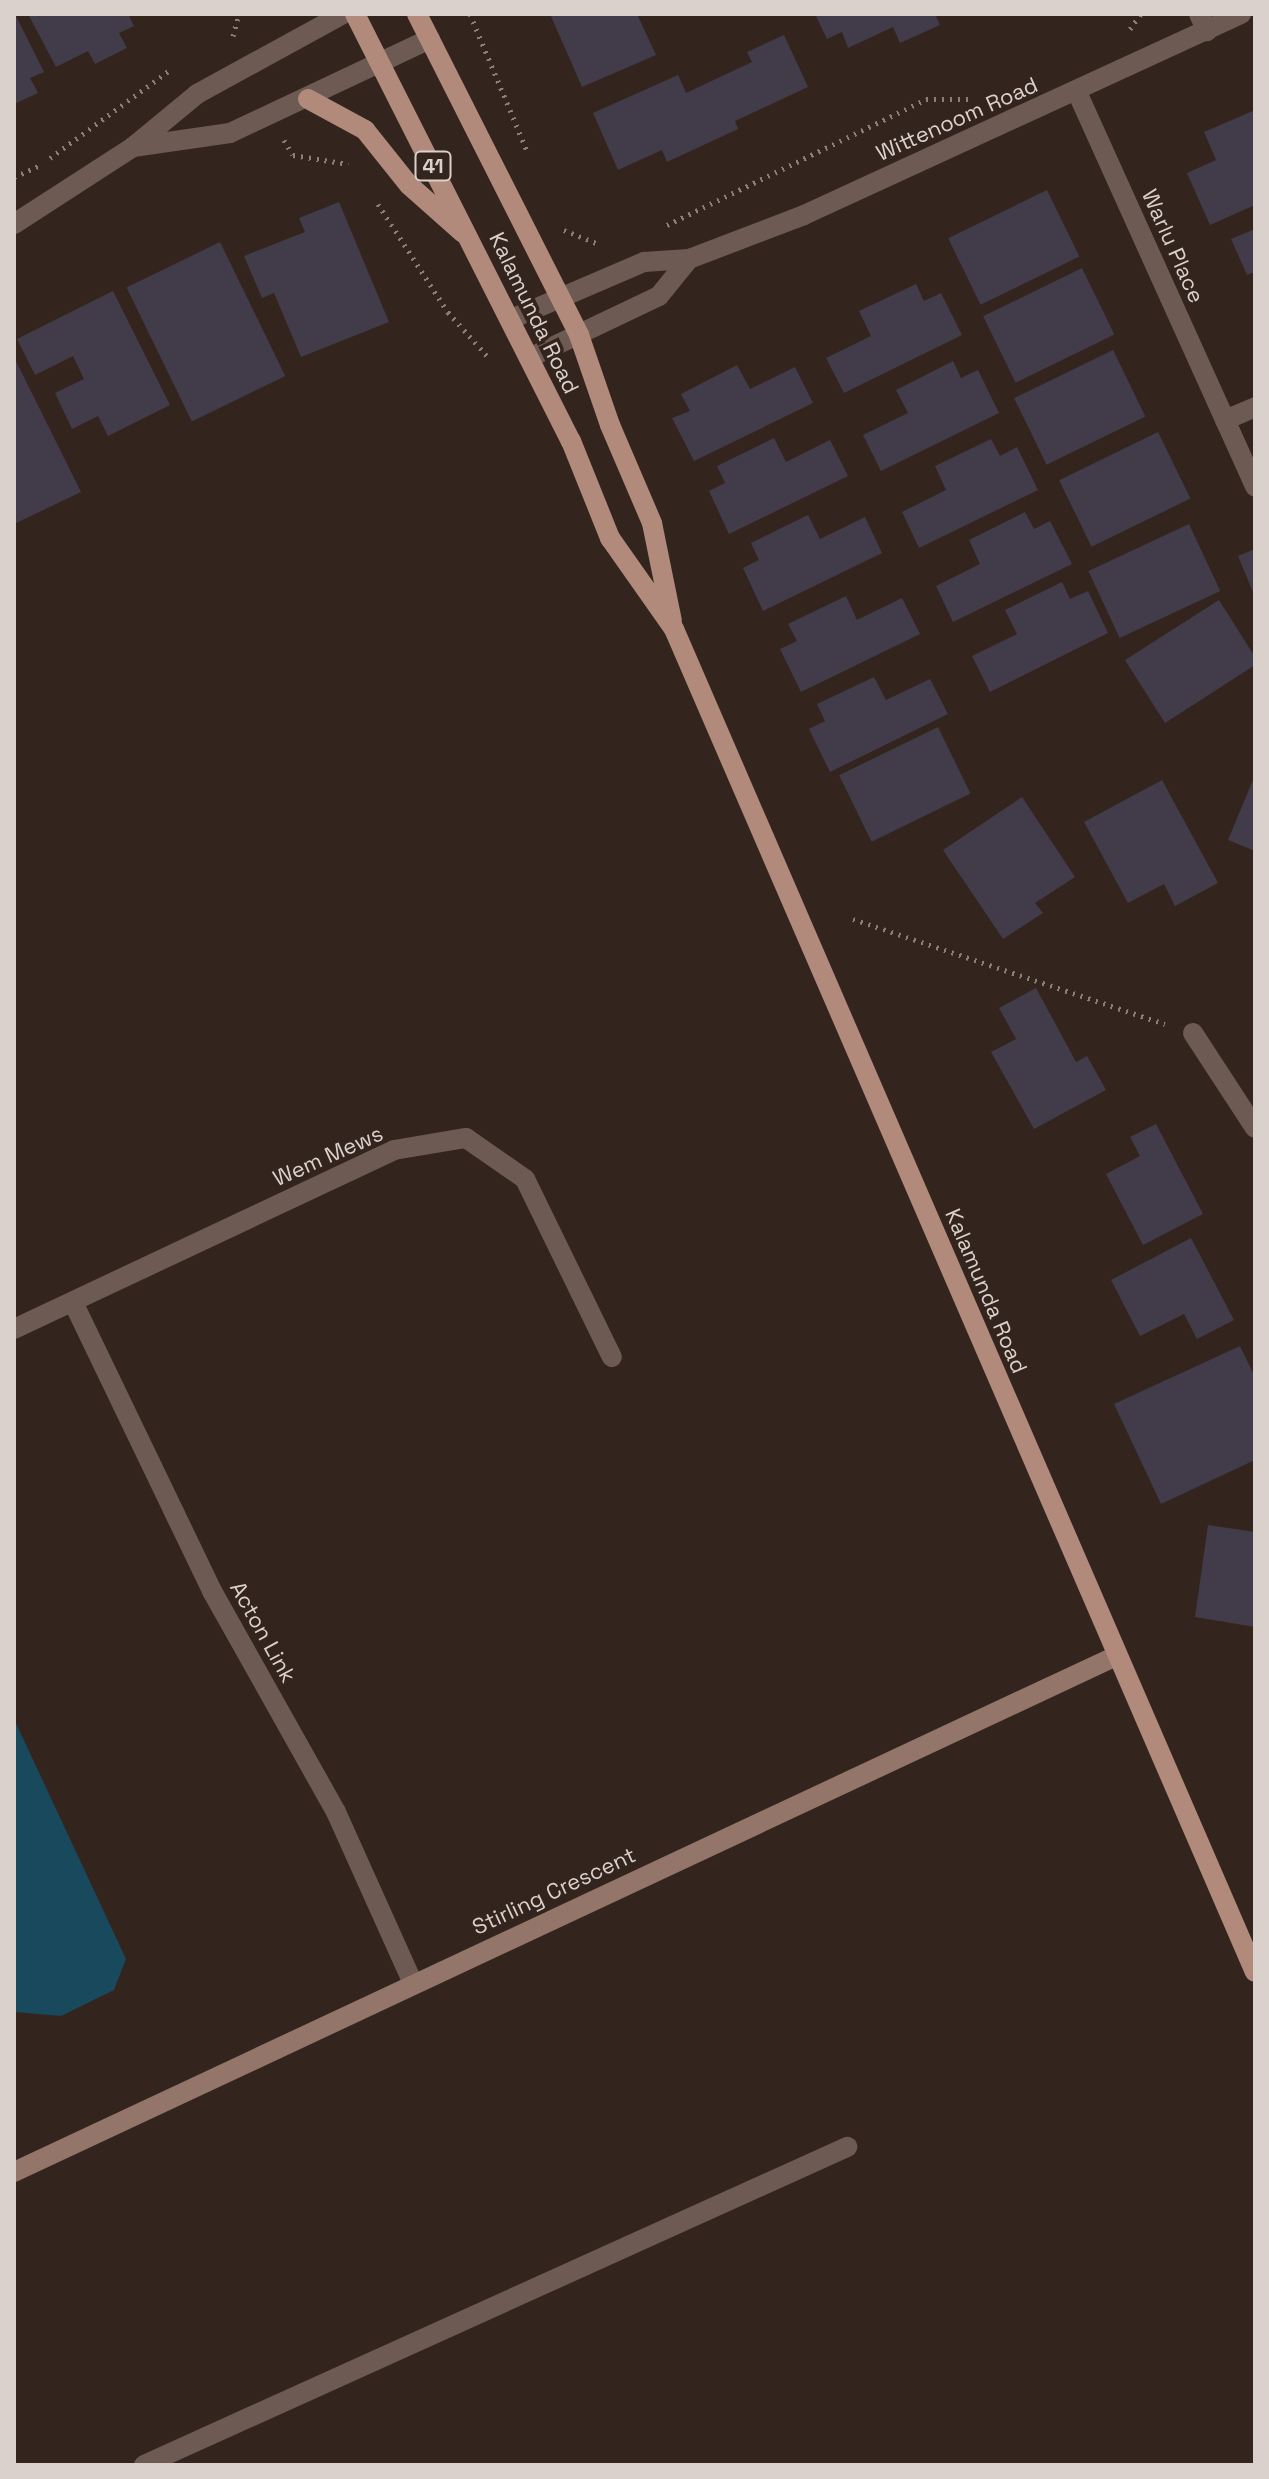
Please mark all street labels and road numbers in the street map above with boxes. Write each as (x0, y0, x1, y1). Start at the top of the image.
street label: Wittenoom Road (872, 72, 1042, 166)
road number: 41 (413, 150, 453, 182)
street label: Warlu Place (1136, 185, 1210, 307)
street label: Kalamunda Road (483, 228, 585, 398)
street label: Wem Mews (269, 1120, 387, 1192)
street label: Kalamunda Road (939, 1205, 1033, 1377)
street label: Acton Link (224, 1577, 302, 1687)
street label: Stirling Crescent (468, 1842, 640, 1940)

